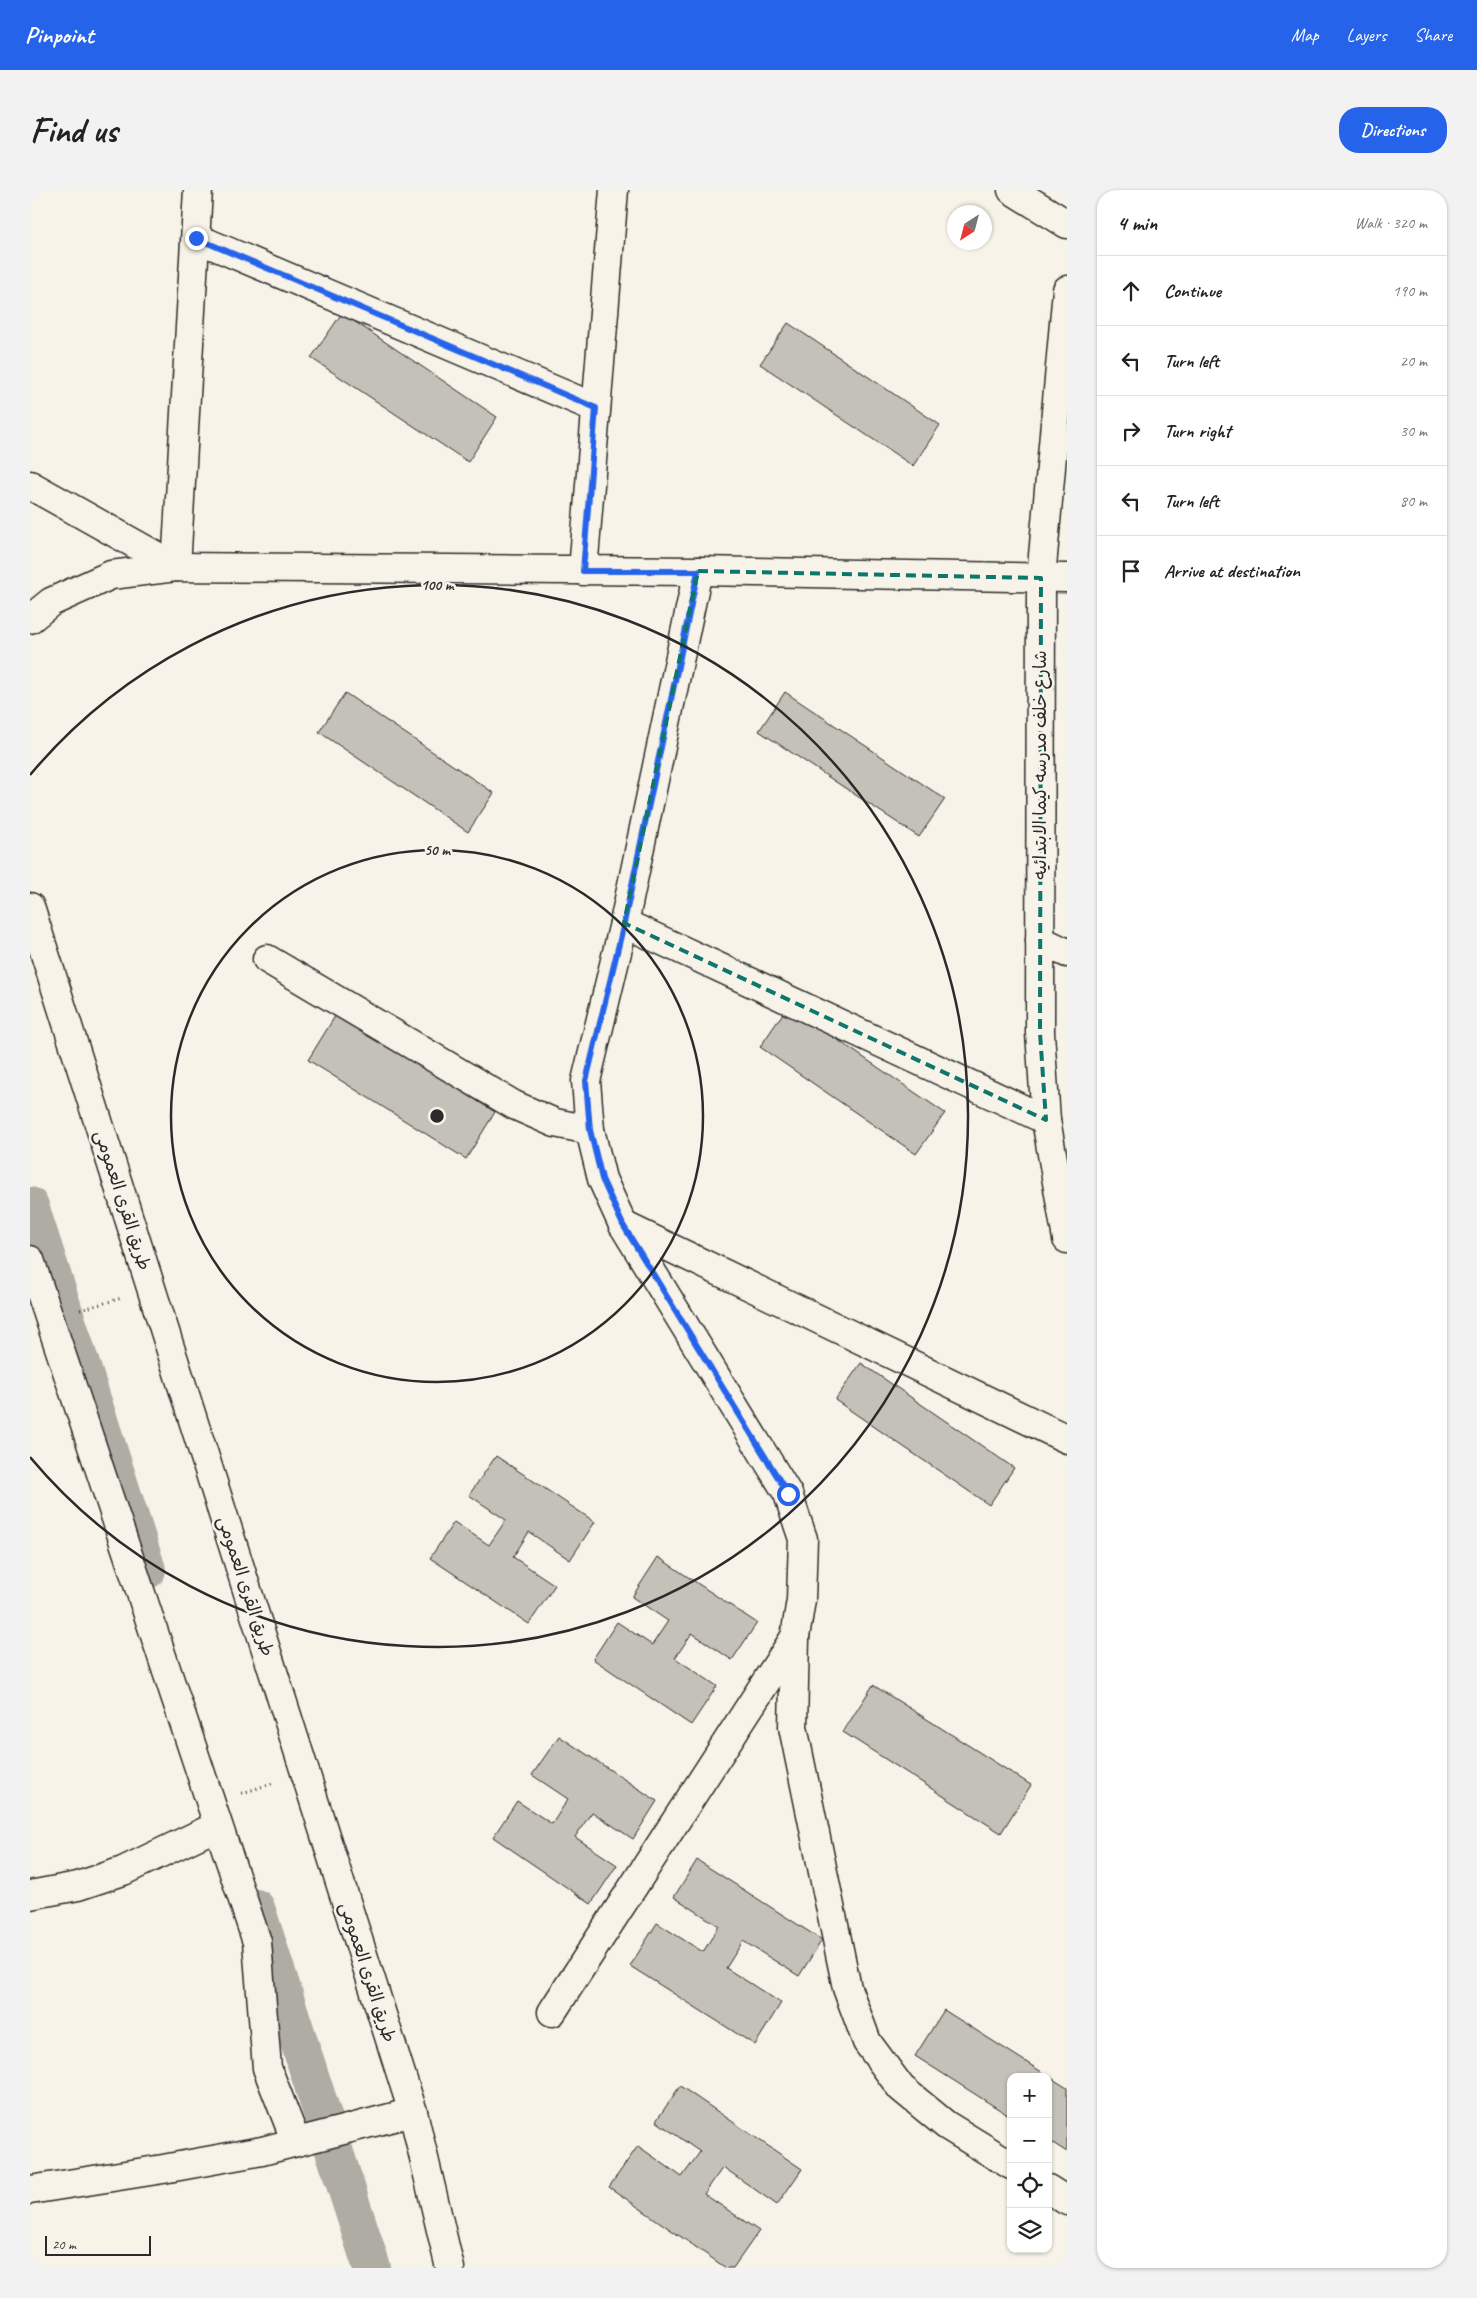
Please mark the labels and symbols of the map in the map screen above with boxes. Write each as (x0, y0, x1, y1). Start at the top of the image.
north arrow (947, 205, 992, 250)
route end (185, 227, 208, 250)
text: 100 m (421, 576, 455, 595)
street label: شارع خلف مدرسه كيما الابتدائيه (1029, 650, 1052, 880)
text: 50 m (424, 841, 451, 860)
centre of rings (428, 1107, 446, 1125)
street label: طريق القرى العمومى (90, 1127, 156, 1273)
route start (777, 1483, 800, 1506)
street label: طريق القرى العمومى (213, 1513, 279, 1659)
street label: طريق القرى العمومى (335, 1899, 401, 2045)
scale bar (45, 2233, 151, 2256)

